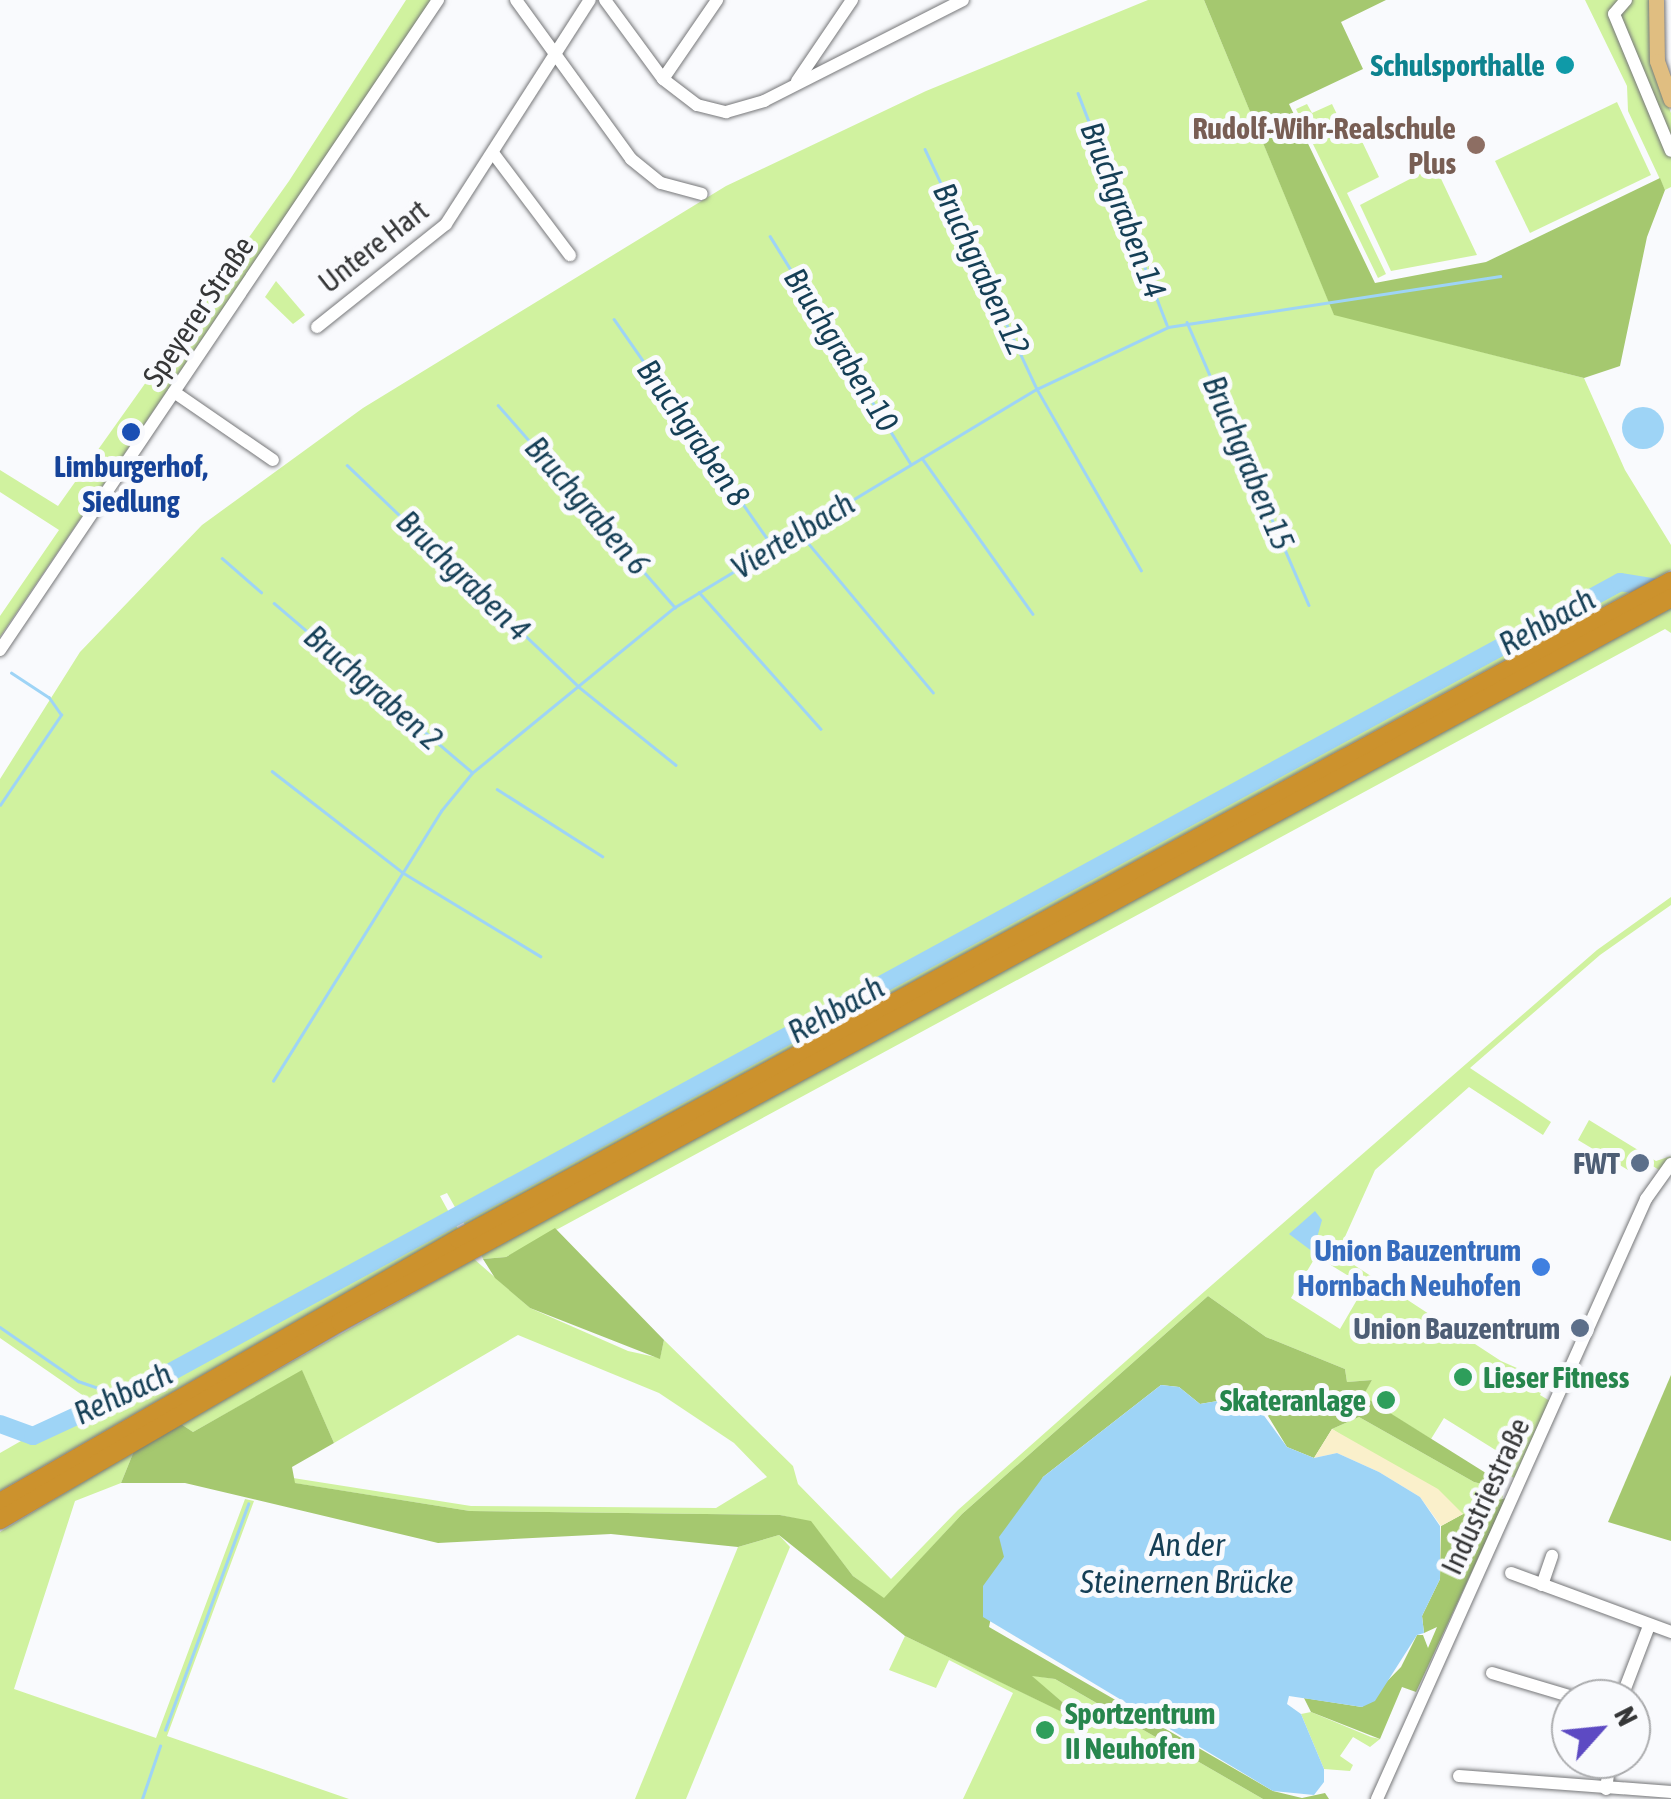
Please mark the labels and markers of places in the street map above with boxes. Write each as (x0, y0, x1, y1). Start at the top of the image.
place label: Schulsporthalle (1370, 47, 1545, 83)
marker: Schulsporthalle (1554, 54, 1576, 76)
place label: Rudolf-Wihr-Realschule Plus (1192, 110, 1456, 180)
marker: Rudolf-Wihr-Realschule Plus (1465, 134, 1487, 156)
marker: Limburgerhof, Siedlung (120, 421, 142, 443)
place label: Limburgerhof, Siedlung (54, 448, 208, 518)
place label: FWT (1573, 1145, 1620, 1181)
marker: FWT (1629, 1152, 1651, 1174)
place label: Union Bauzentrum Hornbach Neuhofen (1297, 1232, 1521, 1302)
marker: Union Bauzentrum Hornbach Neuhofen (1530, 1256, 1552, 1278)
place label: Union Bauzentrum (1353, 1310, 1560, 1346)
marker: Union Bauzentrum (1569, 1317, 1591, 1339)
place label: Lieser Fitness (1483, 1359, 1629, 1395)
marker: Lieser Fitness (1452, 1366, 1474, 1388)
place label: Skateranlage (1220, 1382, 1366, 1418)
marker: Skateranlage (1375, 1389, 1397, 1411)
place label: Sportzentrum II Neuhofen (1065, 1695, 1215, 1766)
marker: Sportzentrum II Neuhofen (1034, 1719, 1056, 1741)

